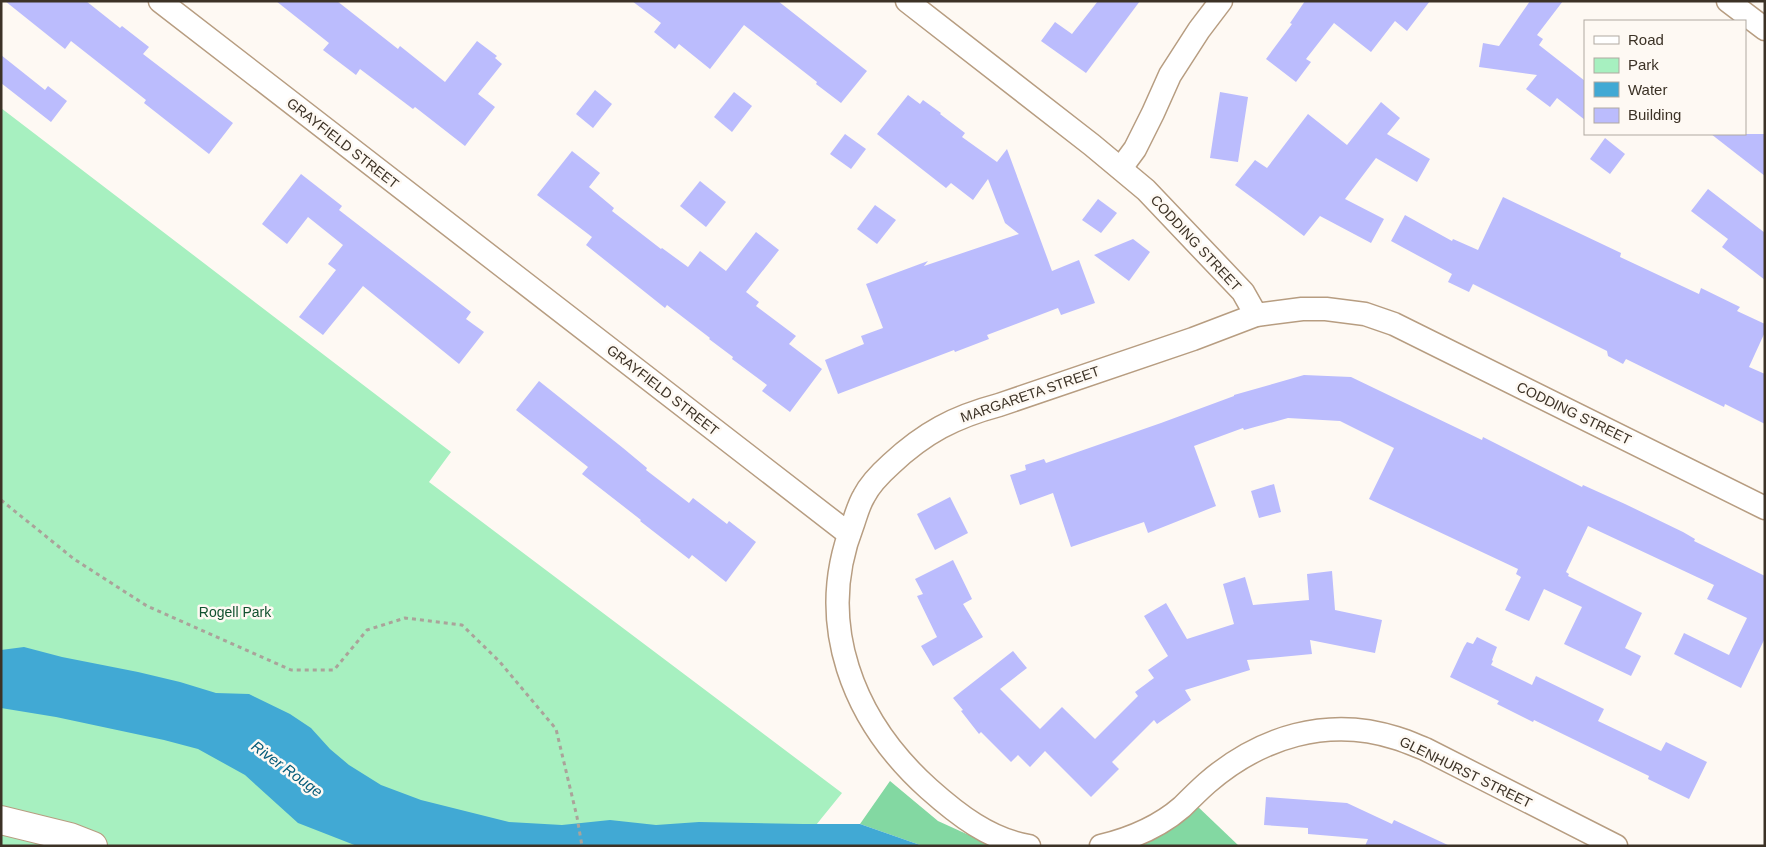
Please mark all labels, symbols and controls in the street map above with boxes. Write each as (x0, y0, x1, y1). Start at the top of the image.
legend (1584, 20, 1746, 135)
text: Road (1628, 31, 1664, 48)
text: Park (1628, 56, 1659, 73)
text: Water (1628, 81, 1667, 98)
street label: GRAYFIELD STREET (284, 94, 402, 192)
text: Building (1628, 106, 1681, 123)
street label: CODDING STREET (1147, 192, 1245, 295)
street label: GRAYFIELD STREET (604, 341, 722, 439)
street label: MARGARETA STREET (958, 363, 1102, 425)
street label: CODDING STREET (1514, 378, 1634, 448)
park label: Rogell Park (199, 604, 272, 620)
street label: GLENHURST STREET (1397, 733, 1535, 811)
water label: River Rouge (249, 737, 326, 800)

